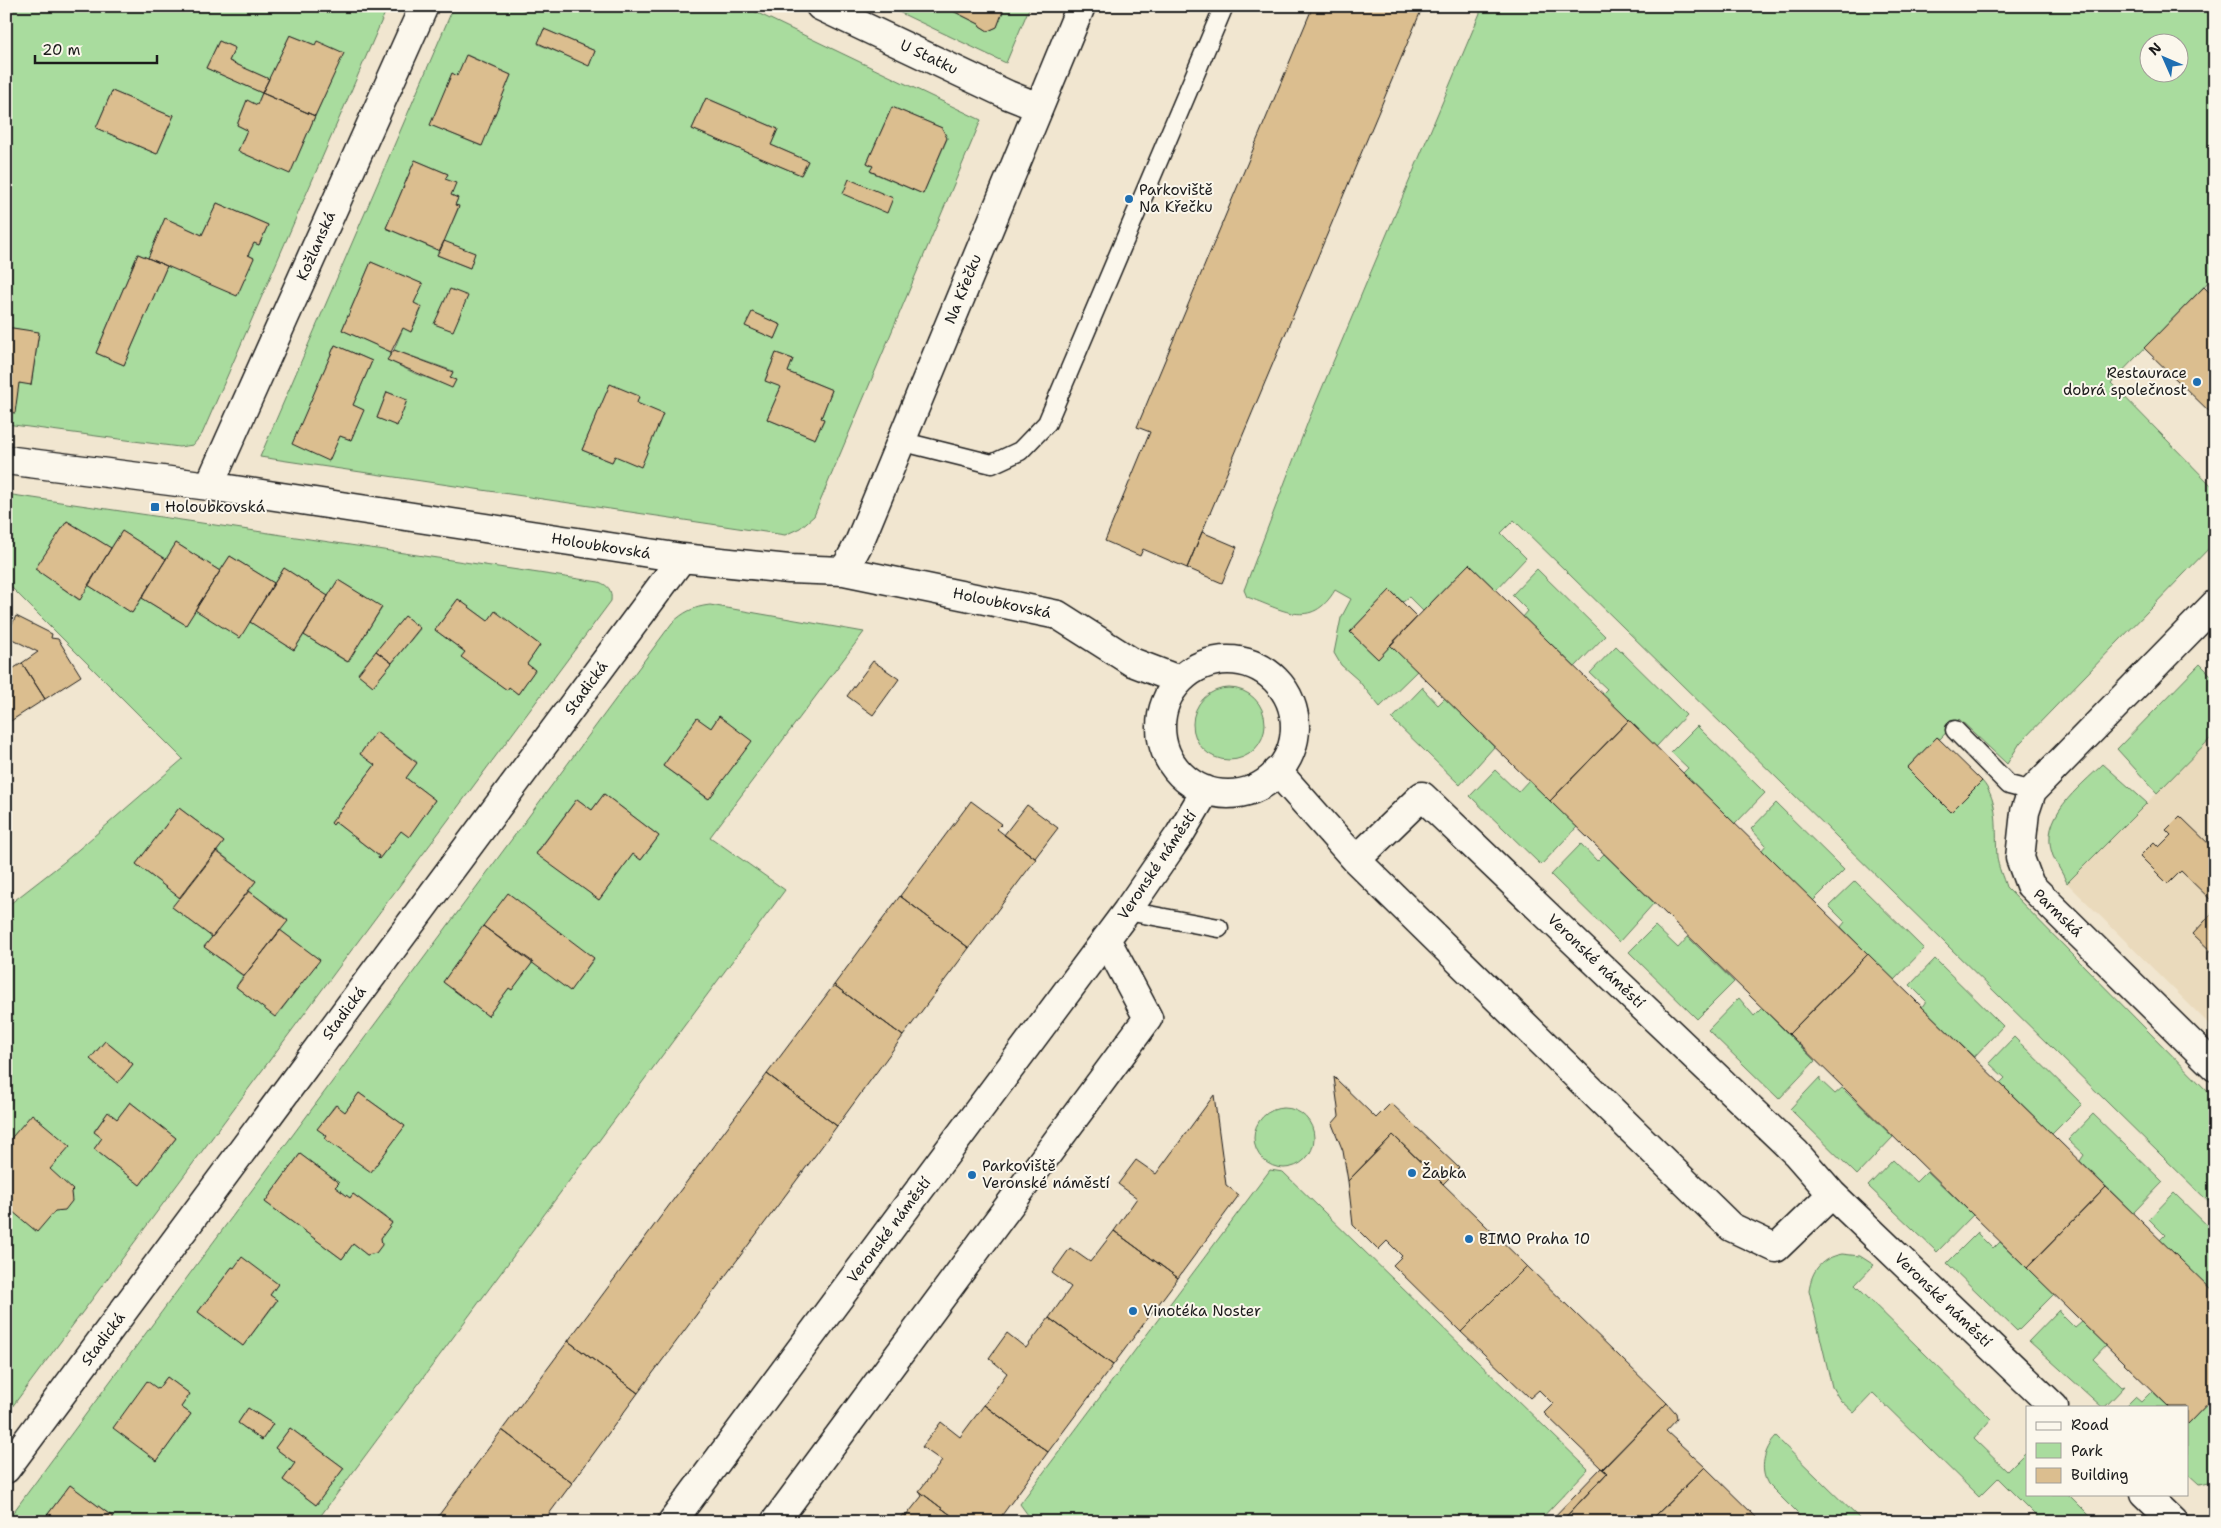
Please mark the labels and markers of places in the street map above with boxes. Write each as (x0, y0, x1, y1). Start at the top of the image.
place label: Parkoviště Na Křečku (1139, 180, 1213, 217)
marker: Parkoviště Na Křečku (1123, 193, 1135, 205)
place label: Restaurace dobrá společnost (2063, 363, 2187, 400)
marker: Restaurace dobrá společnost (2191, 376, 2203, 388)
place label: Holoubkovská (165, 497, 266, 517)
marker: Holoubkovská (149, 501, 161, 513)
place label: Parkoviště Veronské náměstí (982, 1156, 1110, 1193)
place label: Žabka (1422, 1162, 1467, 1183)
marker: Žabka (1406, 1167, 1418, 1179)
marker: Parkoviště Veronské náměstí (966, 1169, 978, 1181)
place label: BIMO Praha 10 (1479, 1229, 1590, 1249)
marker: BIMO Praha 10 (1463, 1233, 1475, 1245)
place label: Vinotéka Noster (1143, 1301, 1261, 1321)
marker: Vinotéka Noster (1127, 1305, 1139, 1317)

